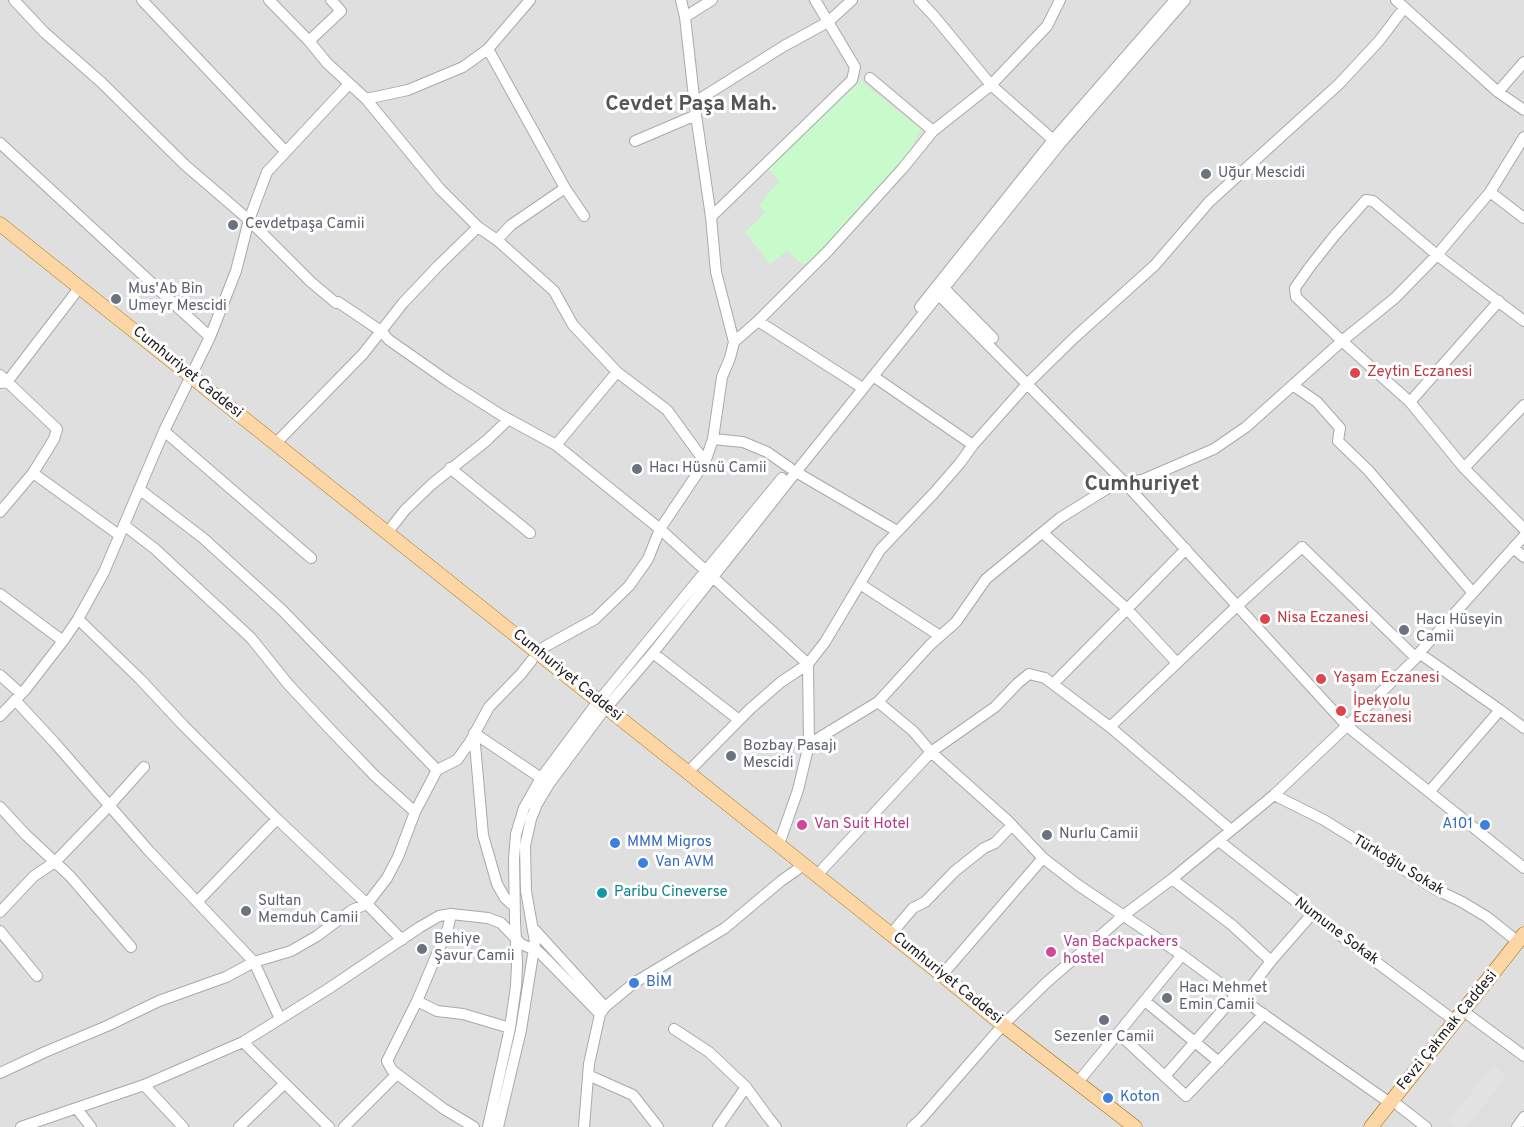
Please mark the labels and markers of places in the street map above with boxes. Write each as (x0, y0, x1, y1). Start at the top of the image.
place label: Uğur Mescidi (1218, 165, 1305, 183)
marker: Uğur Mescidi (1199, 167, 1213, 181)
place label: Cevdetpaşa Camii (245, 216, 365, 234)
marker: Cevdetpaşa Camii (226, 218, 240, 232)
place label: Mus'Ab Bin Umeyr Mescidi (128, 281, 227, 316)
marker: Mus'Ab Bin Umeyr Mescidi (109, 292, 123, 306)
place label: Zeytin Eczanesi (1367, 364, 1472, 382)
marker: Zeytin Eczanesi (1348, 366, 1362, 380)
place label: Hacı Hüsnü Camii (649, 460, 767, 478)
marker: Hacı Hüsnü Camii (630, 462, 644, 476)
place label: Nisa Eczanesi (1277, 610, 1369, 628)
marker: Nisa Eczanesi (1258, 612, 1272, 626)
place label: Hacı Hüseyin Camii (1416, 612, 1503, 647)
marker: Hacı Hüseyin Camii (1397, 623, 1411, 637)
place label: Yaşam Eczanesi (1333, 670, 1440, 688)
marker: Yaşam Eczanesi (1314, 672, 1328, 686)
place label: İpekyolu Eczanesi (1353, 693, 1412, 728)
marker: İpekyolu Eczanesi (1334, 704, 1348, 718)
place label: Bozbay Pasajı Mescidi (743, 738, 837, 773)
marker: Bozbay Pasajı Mescidi (724, 749, 738, 763)
place label: Van Suit Hotel (814, 816, 909, 834)
place label: A101 (1442, 816, 1473, 834)
marker: Van Suit Hotel (795, 818, 809, 832)
marker: A101 (1478, 818, 1492, 832)
place label: Nurlu Camii (1059, 826, 1138, 844)
marker: Nurlu Camii (1040, 828, 1054, 842)
place label: MMM Migros (627, 834, 712, 852)
marker: MMM Migros (608, 836, 622, 850)
place label: Van AVM (655, 854, 714, 872)
marker: Van AVM (636, 856, 650, 870)
place label: Paribu Cineverse (614, 884, 728, 902)
marker: Paribu Cineverse (595, 886, 609, 900)
place label: Sultan Memduh Camii (258, 893, 358, 928)
marker: Sultan Memduh Camii (239, 904, 253, 918)
place label: Behiye Şavur Camii (434, 931, 515, 966)
place label: Van Backpackers hostel (1063, 934, 1178, 969)
marker: Behiye Şavur Camii (415, 942, 429, 956)
marker: Van Backpackers hostel (1044, 945, 1058, 959)
place label: BİM (646, 974, 672, 992)
marker: BİM (627, 976, 641, 990)
place label: Hacı Mehmet Emin Camii (1179, 980, 1267, 1015)
marker: Hacı Mehmet Emin Camii (1160, 991, 1174, 1005)
marker: Sezenler Camii (1097, 1013, 1111, 1027)
place label: Sezenler Camii (1054, 1029, 1154, 1047)
place label: Koton (1120, 1089, 1160, 1107)
marker: Koton (1101, 1091, 1115, 1105)

